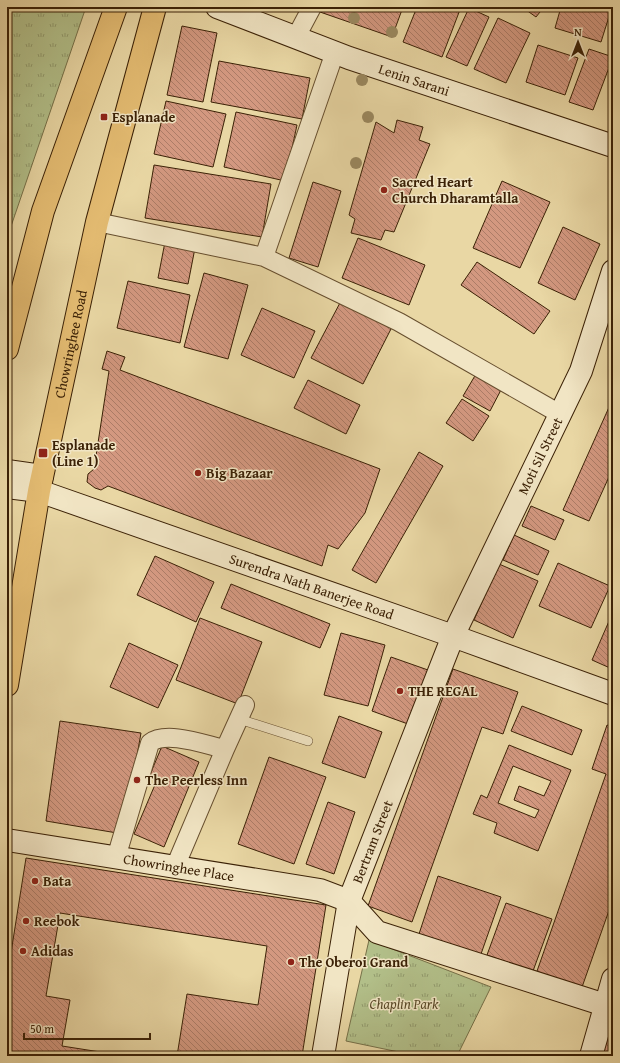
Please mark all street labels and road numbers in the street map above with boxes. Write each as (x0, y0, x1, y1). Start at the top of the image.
street label: Lenin Sarani (376, 59, 452, 101)
street label: Chowringhee Road (49, 287, 92, 400)
street label: Moti Sil Street (513, 414, 567, 498)
street label: Surendra Nath Banerjee Road (227, 548, 397, 625)
street label: Bertram Street (347, 797, 398, 886)
street label: Chowringhee Place (122, 849, 236, 886)

